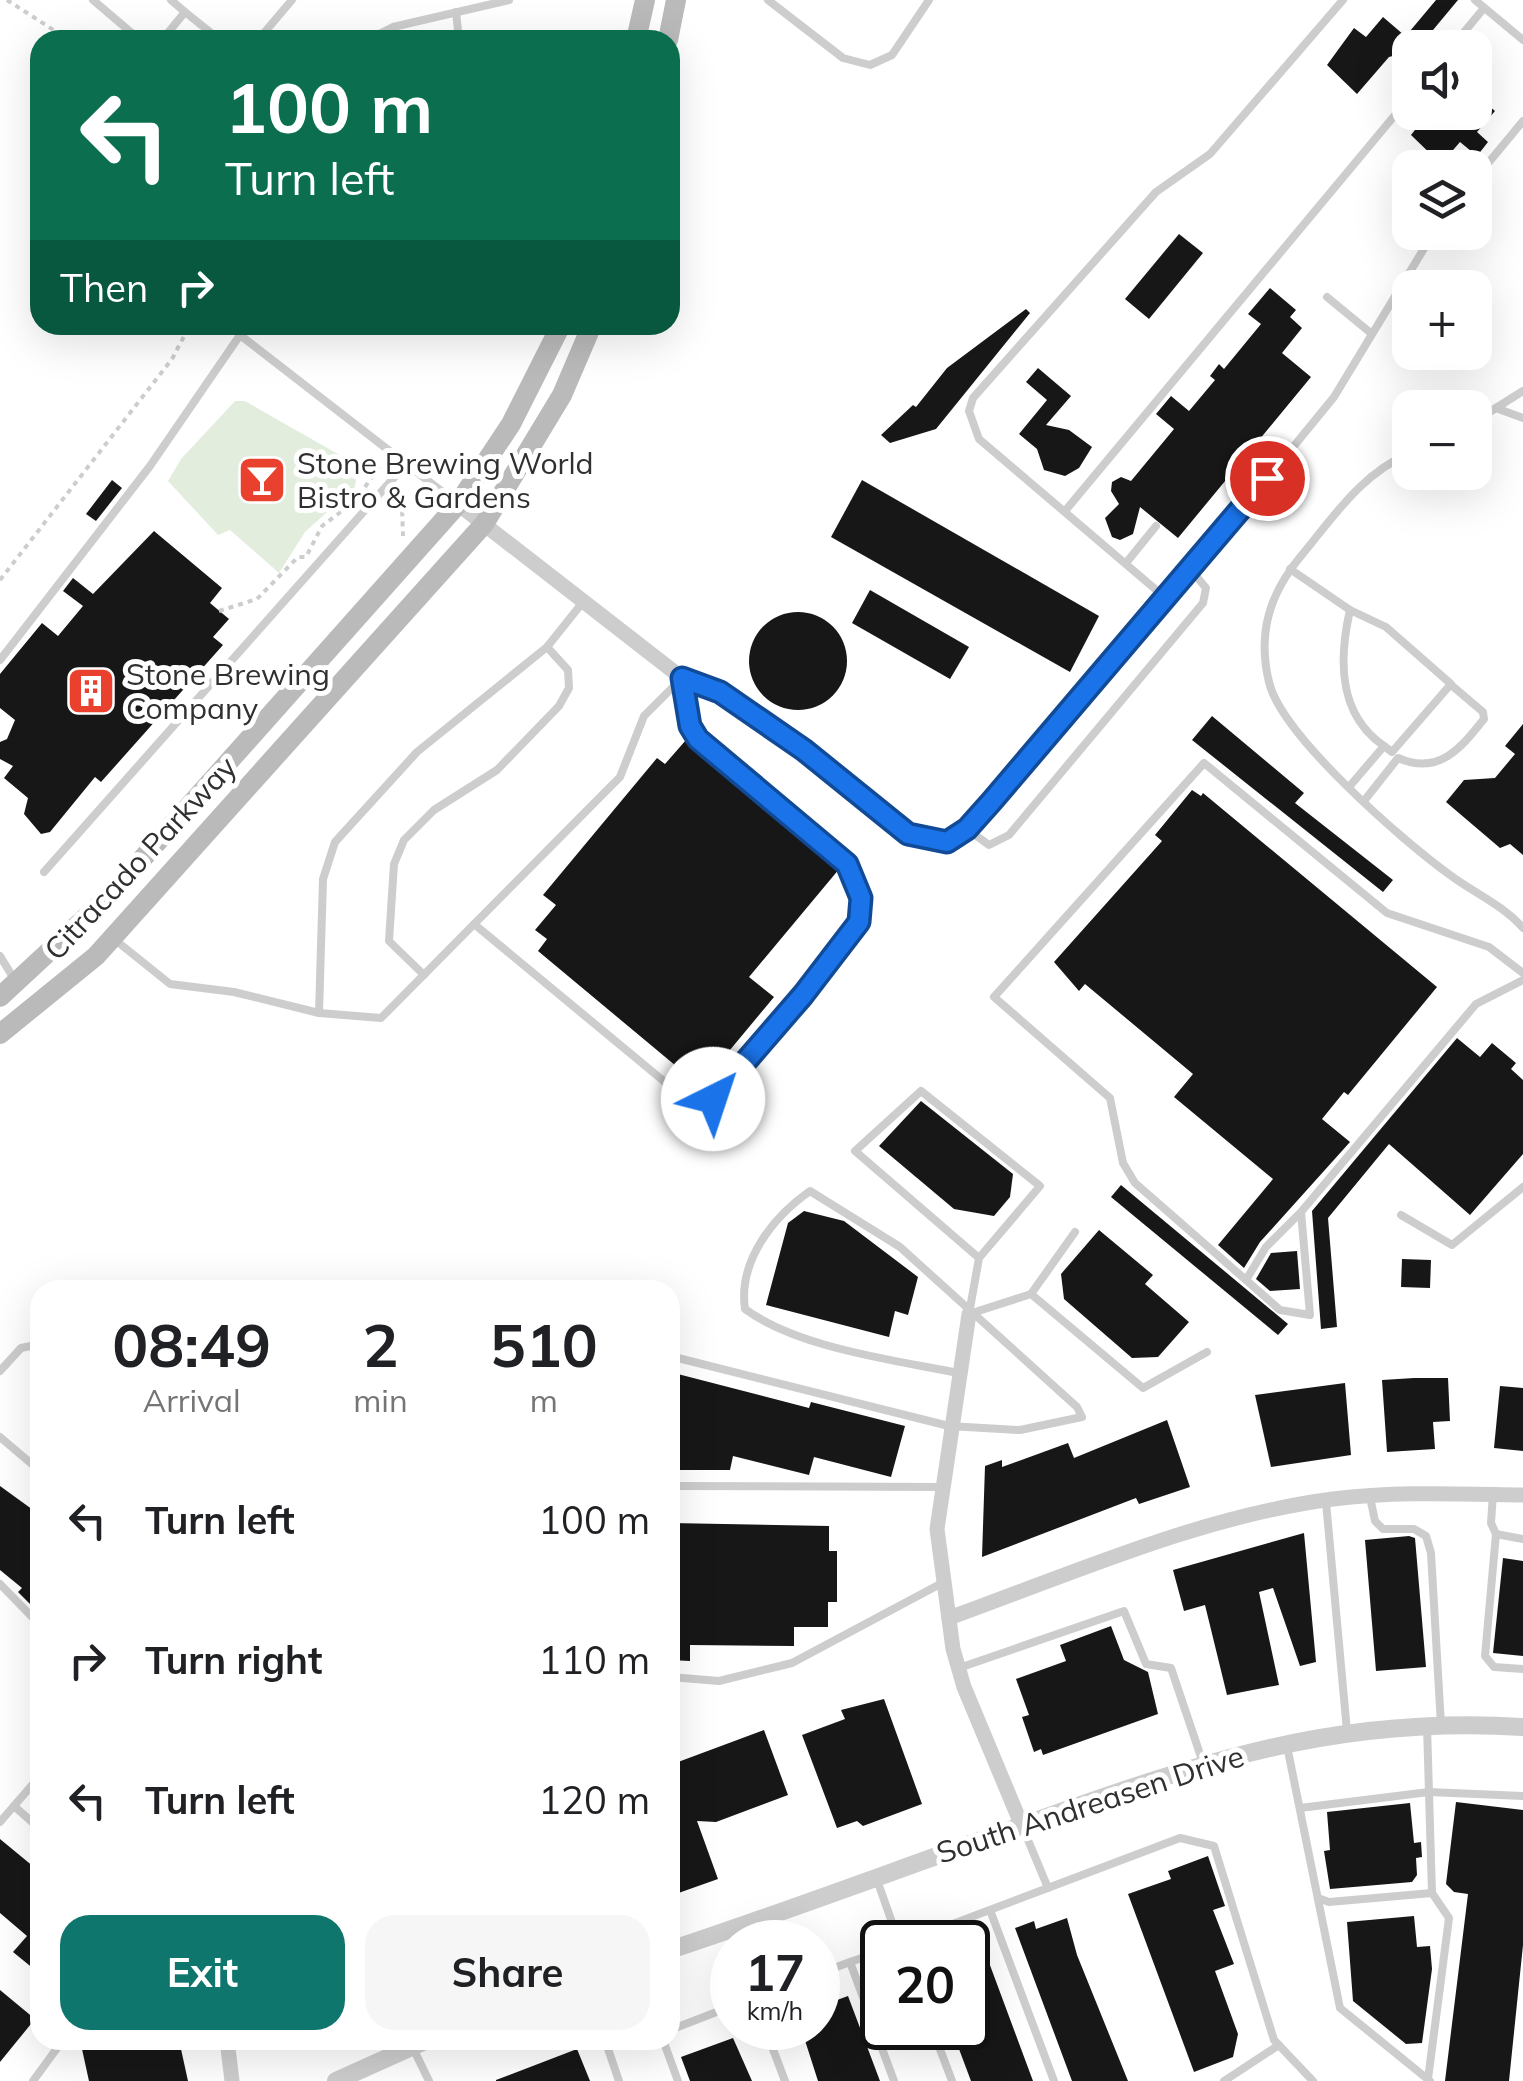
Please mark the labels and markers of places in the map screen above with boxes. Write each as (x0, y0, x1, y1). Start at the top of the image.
pin (1225, 436, 1310, 521)
place label: Stone Brewing World Bistro & Gardens (297, 444, 594, 516)
bar icon: Stone Brewing World Bistro & Gardens (236, 454, 288, 506)
place label: Stone Brewing Company (126, 655, 330, 727)
building icon: Stone Brewing Company (65, 665, 117, 717)

